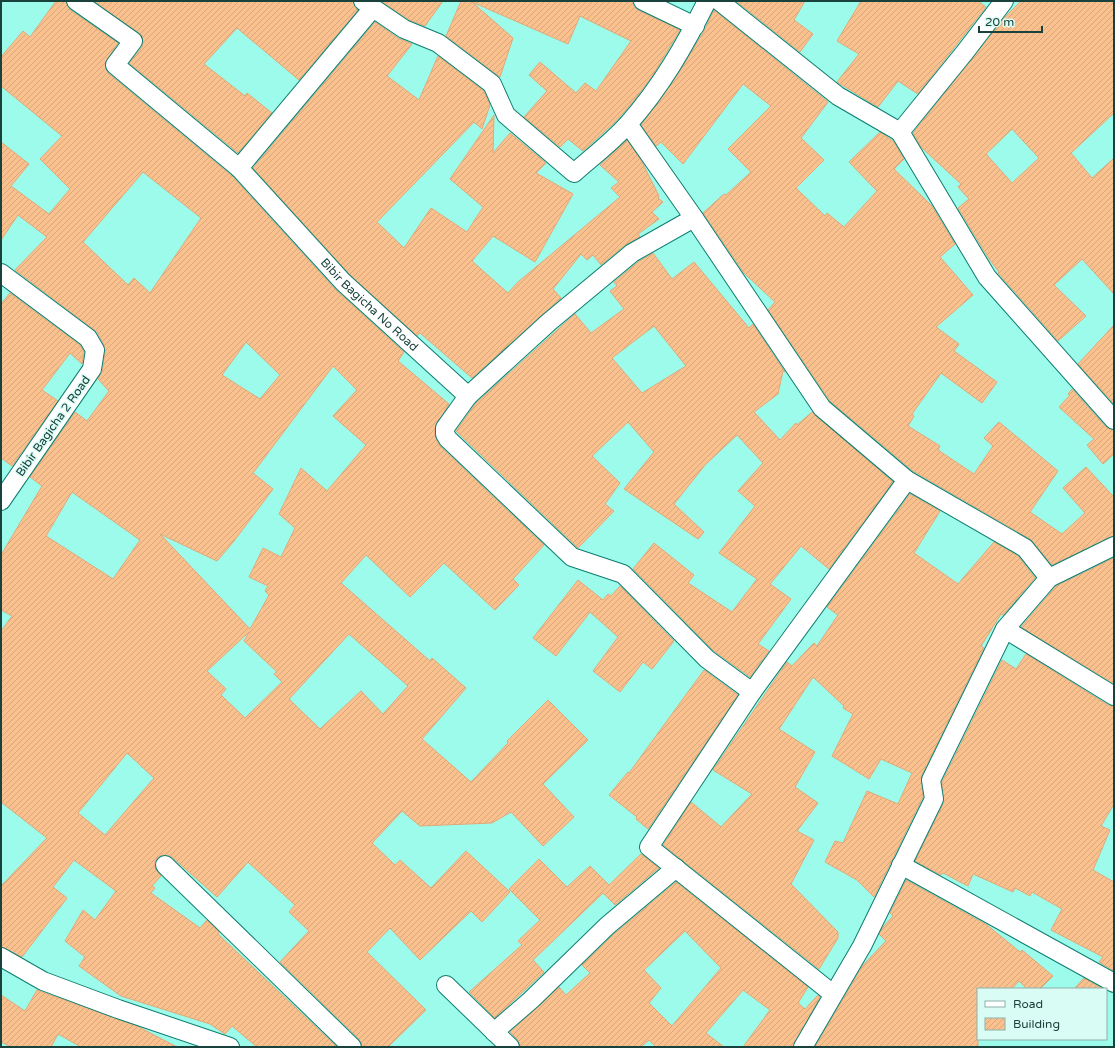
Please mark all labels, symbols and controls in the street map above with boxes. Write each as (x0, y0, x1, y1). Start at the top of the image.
scale bar (979, 8, 1042, 34)
text: 20 m (985, 15, 1014, 29)
street label: Bibir Bagicha No Road (318, 255, 421, 354)
street label: Bibir Bagicha 2 Road (13, 373, 93, 479)
legend (977, 988, 1107, 1040)
text: Road (1013, 997, 1043, 1011)
text: Building (1013, 1017, 1060, 1031)

